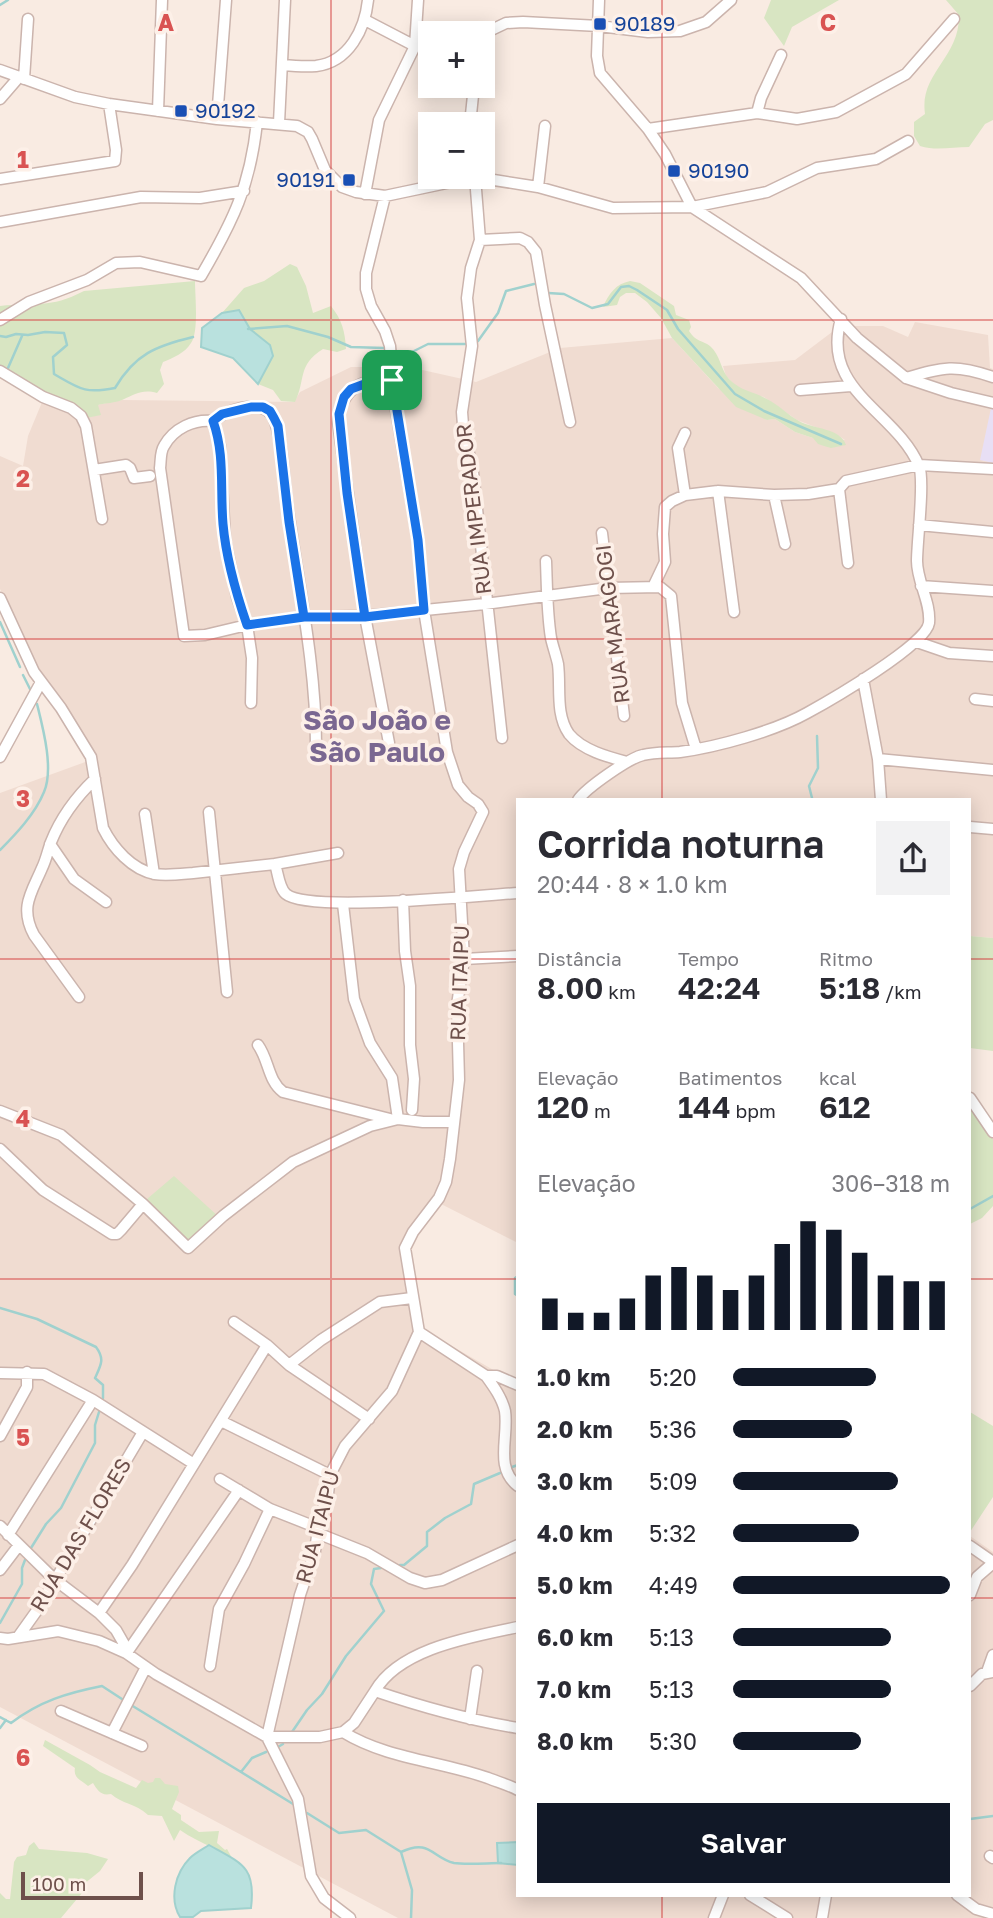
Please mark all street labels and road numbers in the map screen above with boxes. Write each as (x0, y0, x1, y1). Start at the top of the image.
street label: RUA IMPERADOR (450, 422, 496, 596)
street label: RUA MARAGOGI (589, 543, 635, 705)
street label: RUA ITAIPU (444, 925, 474, 1041)
street label: RUA DAS FLORES (24, 1453, 136, 1616)
street label: RUA ITAIPU (289, 1467, 345, 1586)

